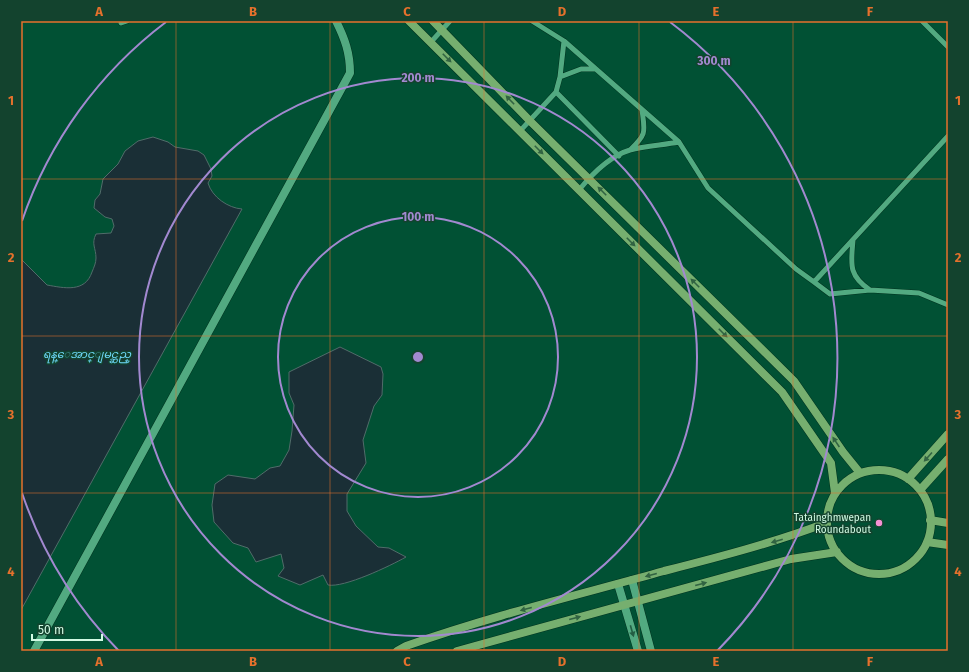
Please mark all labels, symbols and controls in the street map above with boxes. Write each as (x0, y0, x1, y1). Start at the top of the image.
text: A (94, 4, 103, 19)
text: B (249, 4, 257, 19)
text: C (403, 4, 411, 19)
text: D (558, 4, 567, 19)
text: E (713, 4, 720, 19)
text: F (867, 4, 874, 19)
one-way arrow (442, 53, 452, 63)
text: 300 m (696, 54, 731, 68)
text: 200 m (401, 71, 435, 85)
text: 1 (8, 93, 14, 108)
text: 1 (955, 93, 961, 108)
one-way arrow (505, 95, 515, 105)
one-way arrow (534, 145, 544, 155)
one-way arrow (597, 187, 607, 196)
text: 100 m (402, 210, 434, 224)
one-way arrow (626, 237, 636, 247)
text: 2 (8, 250, 15, 265)
text: 2 (955, 250, 962, 265)
one-way arrow (690, 278, 700, 288)
one-way arrow (718, 328, 728, 338)
water label: ရန္ေအာင္ျမင္ဆည္ (43, 348, 132, 364)
centre of rings (411, 350, 425, 364)
text: 3 (7, 407, 15, 422)
text: 3 (954, 407, 962, 422)
one-way arrow (832, 437, 840, 447)
one-way arrow (924, 452, 933, 461)
place label: Tatainghmwepan Roundabout (794, 512, 871, 536)
marker: Tatainghmwepan Roundabout (874, 518, 884, 528)
one-way arrow (770, 538, 782, 544)
text: 4 (7, 564, 15, 579)
text: 4 (954, 564, 962, 579)
one-way arrow (645, 572, 657, 578)
one-way arrow (695, 581, 707, 587)
one-way arrow (519, 606, 531, 612)
one-way arrow (569, 615, 581, 621)
scale bar (32, 616, 102, 642)
text: 50 m (38, 623, 64, 637)
one-way arrow (629, 625, 635, 637)
text: A (94, 654, 103, 669)
text: B (249, 654, 257, 669)
text: C (403, 654, 411, 669)
text: D (558, 654, 567, 669)
text: E (713, 654, 720, 669)
text: F (867, 654, 874, 669)

